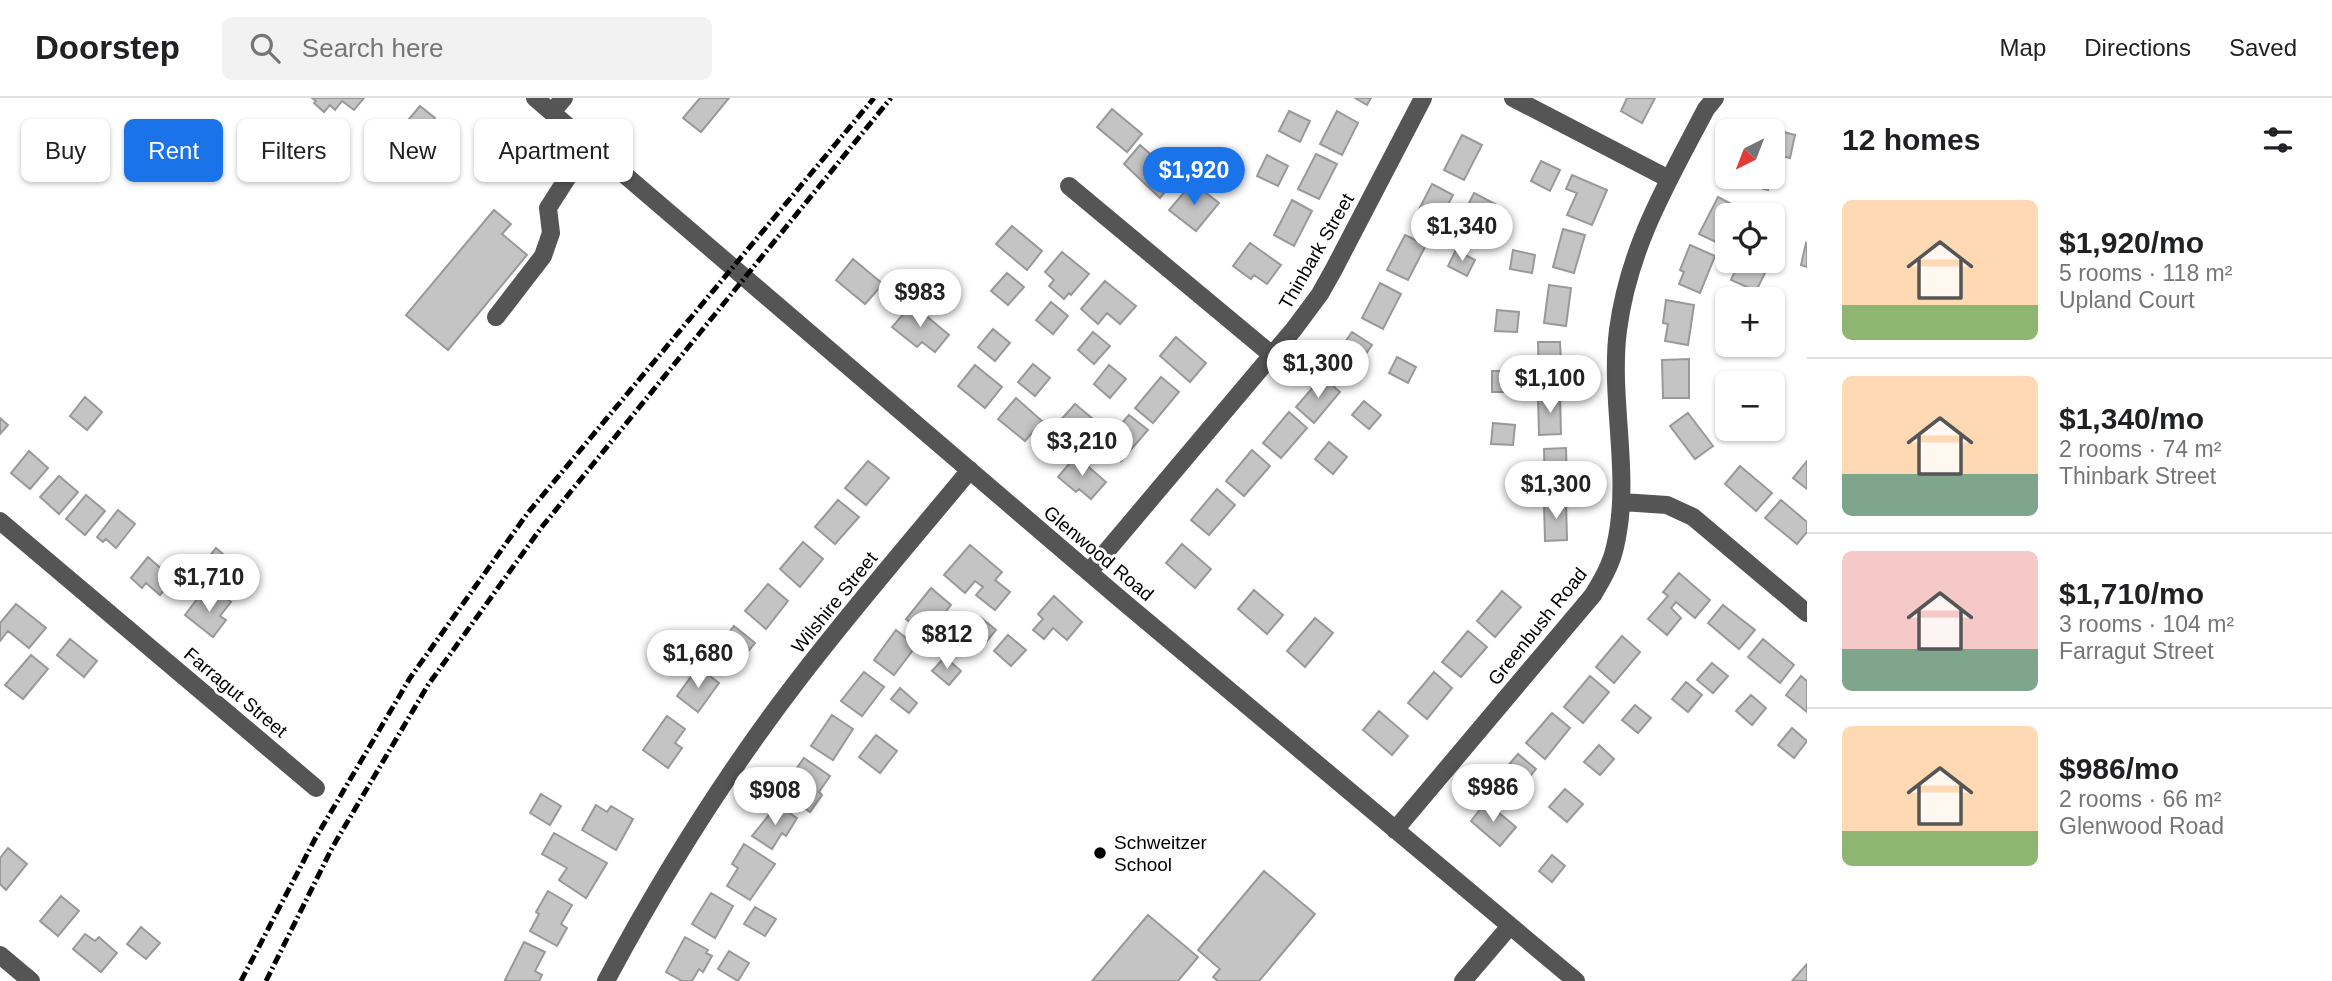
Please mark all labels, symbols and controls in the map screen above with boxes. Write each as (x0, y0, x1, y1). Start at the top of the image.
search box (222, 17, 712, 80)
text: Doorstep (35, 29, 180, 66)
icon: search (246, 29, 284, 67)
text: Search here (302, 33, 444, 63)
text: Map (2000, 34, 2046, 61)
text: Directions (2084, 34, 2191, 61)
text: Saved (2229, 34, 2297, 61)
chip: Buy (21, 119, 110, 182)
chip: Rent (124, 119, 223, 182)
chip: Filters (237, 119, 350, 182)
chip: New (364, 119, 460, 182)
chip: Apartment (474, 119, 633, 182)
north arrow (1715, 119, 1785, 189)
map controls (1715, 119, 1785, 441)
icon: filters (2259, 121, 2297, 159)
text: 12 homes (1842, 123, 1980, 156)
pin: $1,920 (1137, 148, 1251, 207)
text: $1,920 (1159, 157, 1229, 183)
street label: Thinbark Street (1275, 189, 1358, 313)
button: locate (1715, 203, 1785, 273)
pin: $1,340 (1405, 204, 1519, 263)
text: $1,340 (1427, 213, 1497, 239)
text: $1,920/mo (2059, 226, 2204, 259)
icon: home (1898, 228, 1982, 312)
text: 5 rooms · 118 m² (2059, 260, 2232, 286)
pin: $983 (879, 270, 961, 329)
text: $983 (894, 279, 946, 305)
button: + (1715, 287, 1785, 357)
text: Upland Court (2059, 287, 2195, 313)
pin: $1,300 (1261, 341, 1375, 400)
text: $1,300 (1283, 350, 1353, 376)
pin: $1,100 (1493, 356, 1607, 415)
text: $1,100 (1515, 365, 1585, 391)
button: − (1715, 371, 1785, 441)
text: $1,340/mo (2059, 402, 2204, 435)
icon: home (1898, 404, 1982, 488)
pin: $3,210 (1025, 418, 1139, 478)
text: $3,210 (1047, 428, 1117, 454)
text: 2 rooms · 74 m² (2059, 436, 2221, 462)
pin: $1,300 (1499, 462, 1613, 521)
text: Thinbark Street (2059, 463, 2216, 489)
text: $1,300 (1521, 471, 1591, 497)
street label: Glenwood Road (1040, 502, 1158, 605)
street label: Wilshire Street (787, 547, 882, 657)
pin: $1,710 (152, 554, 266, 614)
street label: Greenbush Road (1484, 563, 1591, 689)
text: $1,710 (174, 564, 244, 590)
text: $1,710/mo (2059, 577, 2204, 610)
icon: home (1898, 579, 1982, 663)
text: 3 rooms · 104 m² (2059, 611, 2234, 637)
pin: $812 (906, 612, 988, 671)
text: $812 (921, 621, 973, 647)
pin: $1,680 (641, 630, 755, 690)
text: Farragut Street (2059, 638, 2214, 664)
text: $1,680 (663, 640, 733, 666)
street label: Farragut Street (180, 643, 292, 742)
text: $986/mo (2059, 752, 2179, 785)
icon: home (1898, 754, 1982, 838)
pin: $986 (1452, 764, 1534, 824)
pin: $908 (734, 768, 816, 827)
text: $986 (1467, 774, 1519, 800)
text: $908 (749, 777, 801, 803)
text: 2 rooms · 66 m² (2059, 786, 2221, 812)
text: Glenwood Road (2059, 813, 2224, 839)
place label: Schweitzer School (1114, 832, 1208, 875)
marker: Schweitzer School (1092, 845, 1108, 861)

